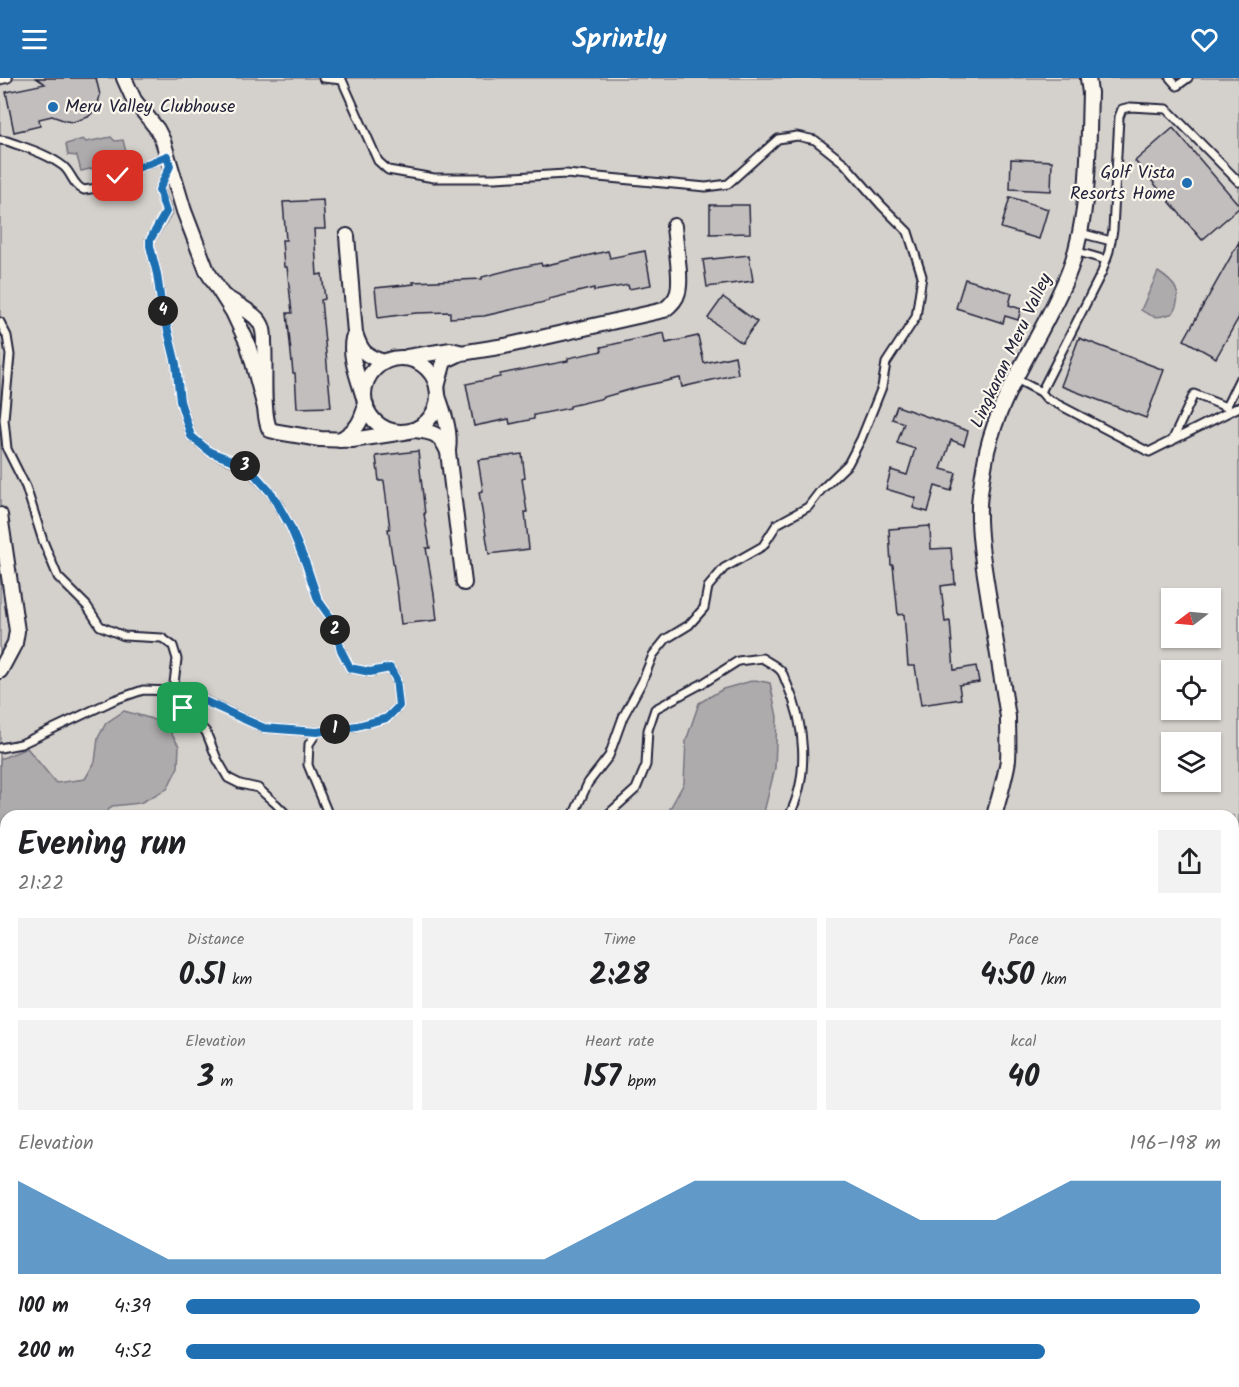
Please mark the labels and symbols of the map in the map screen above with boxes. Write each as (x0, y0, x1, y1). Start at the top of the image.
place label: Meru Valley Clubhouse (65, 93, 235, 122)
marker: Meru Valley Clubhouse (46, 100, 60, 114)
pin (92, 150, 143, 201)
place label: Golf Vista Resorts Home (1070, 159, 1175, 209)
marker: Golf Vista Resorts Home (1180, 176, 1194, 190)
street label: Lingkaran Meru Valley (963, 268, 1061, 433)
pin: 4 (148, 296, 178, 326)
pin: 3 (230, 451, 260, 481)
north arrow (1161, 588, 1221, 648)
pin: 2 (320, 615, 350, 645)
pin (157, 682, 208, 733)
pin: 1 (320, 714, 350, 744)

